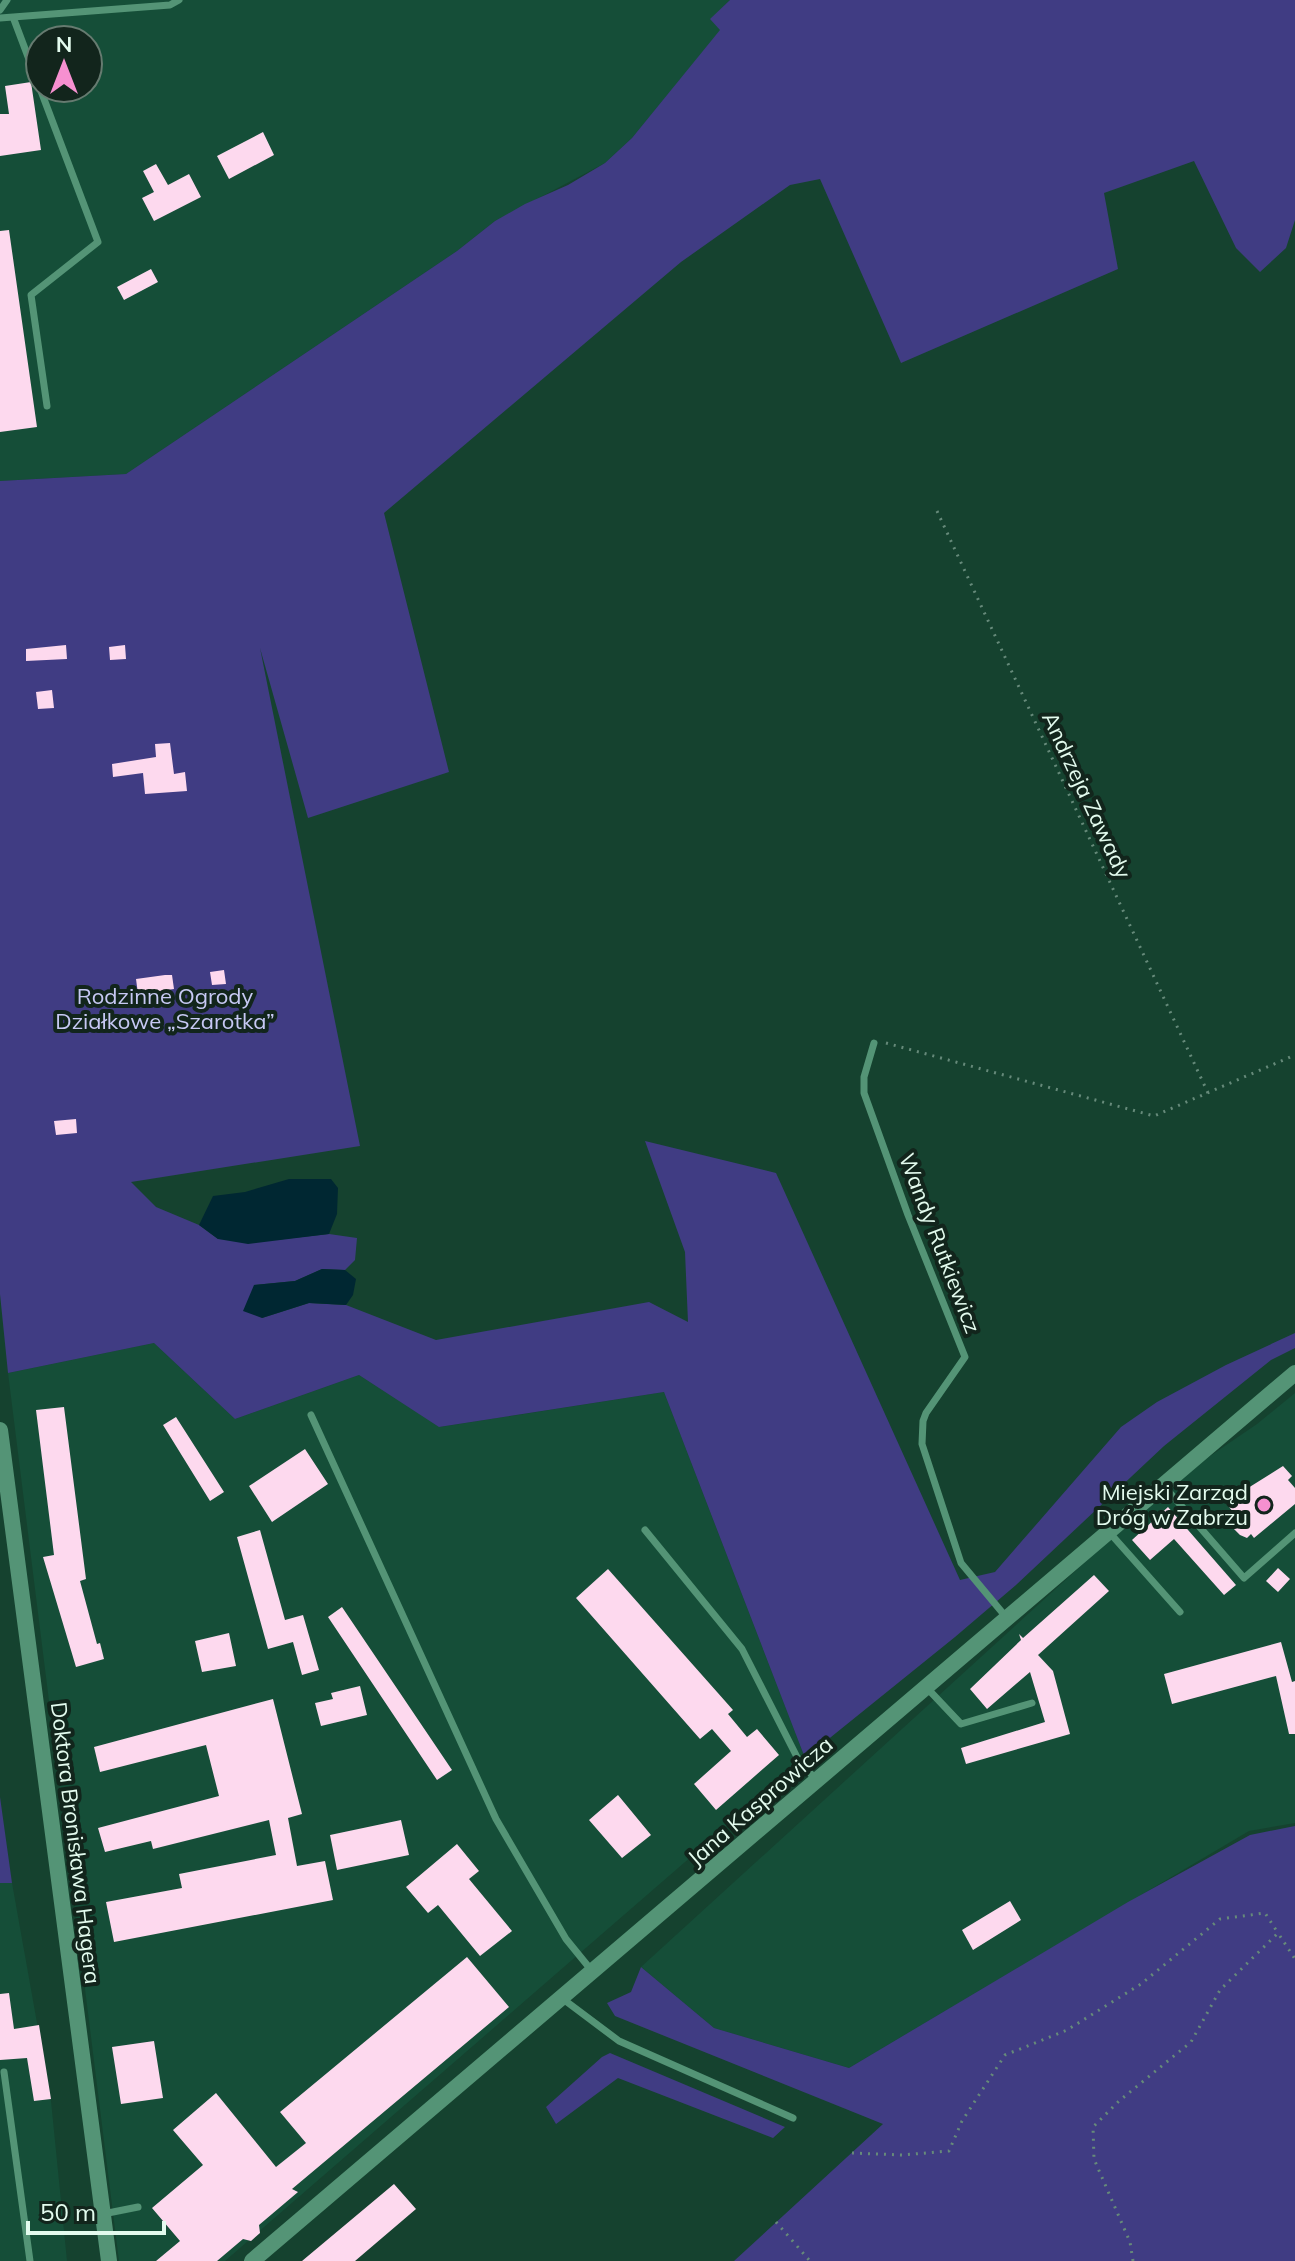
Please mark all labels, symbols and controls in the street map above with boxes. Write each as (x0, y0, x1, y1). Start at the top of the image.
north arrow (24, 24, 104, 104)
text: N (56, 30, 72, 58)
street label: Andrzeja Zawady (1036, 707, 1138, 883)
park label: Rodzinne Ogrody Działkowe „Szarotka” (55, 982, 275, 1035)
street label: Wandy Rutkiewicz (893, 1149, 987, 1337)
place label: Miejski Zarząd Dróg w Zabrzu (1096, 1478, 1248, 1531)
marker: Miejski Zarząd Dróg w Zabrzu (1255, 1496, 1273, 1514)
street label: Doktora Bronisława Hagera (45, 1700, 107, 1986)
street label: Jana Kasprowicza (682, 1730, 838, 1872)
scale bar (28, 2185, 164, 2235)
text: 50 m (40, 2197, 96, 2227)

